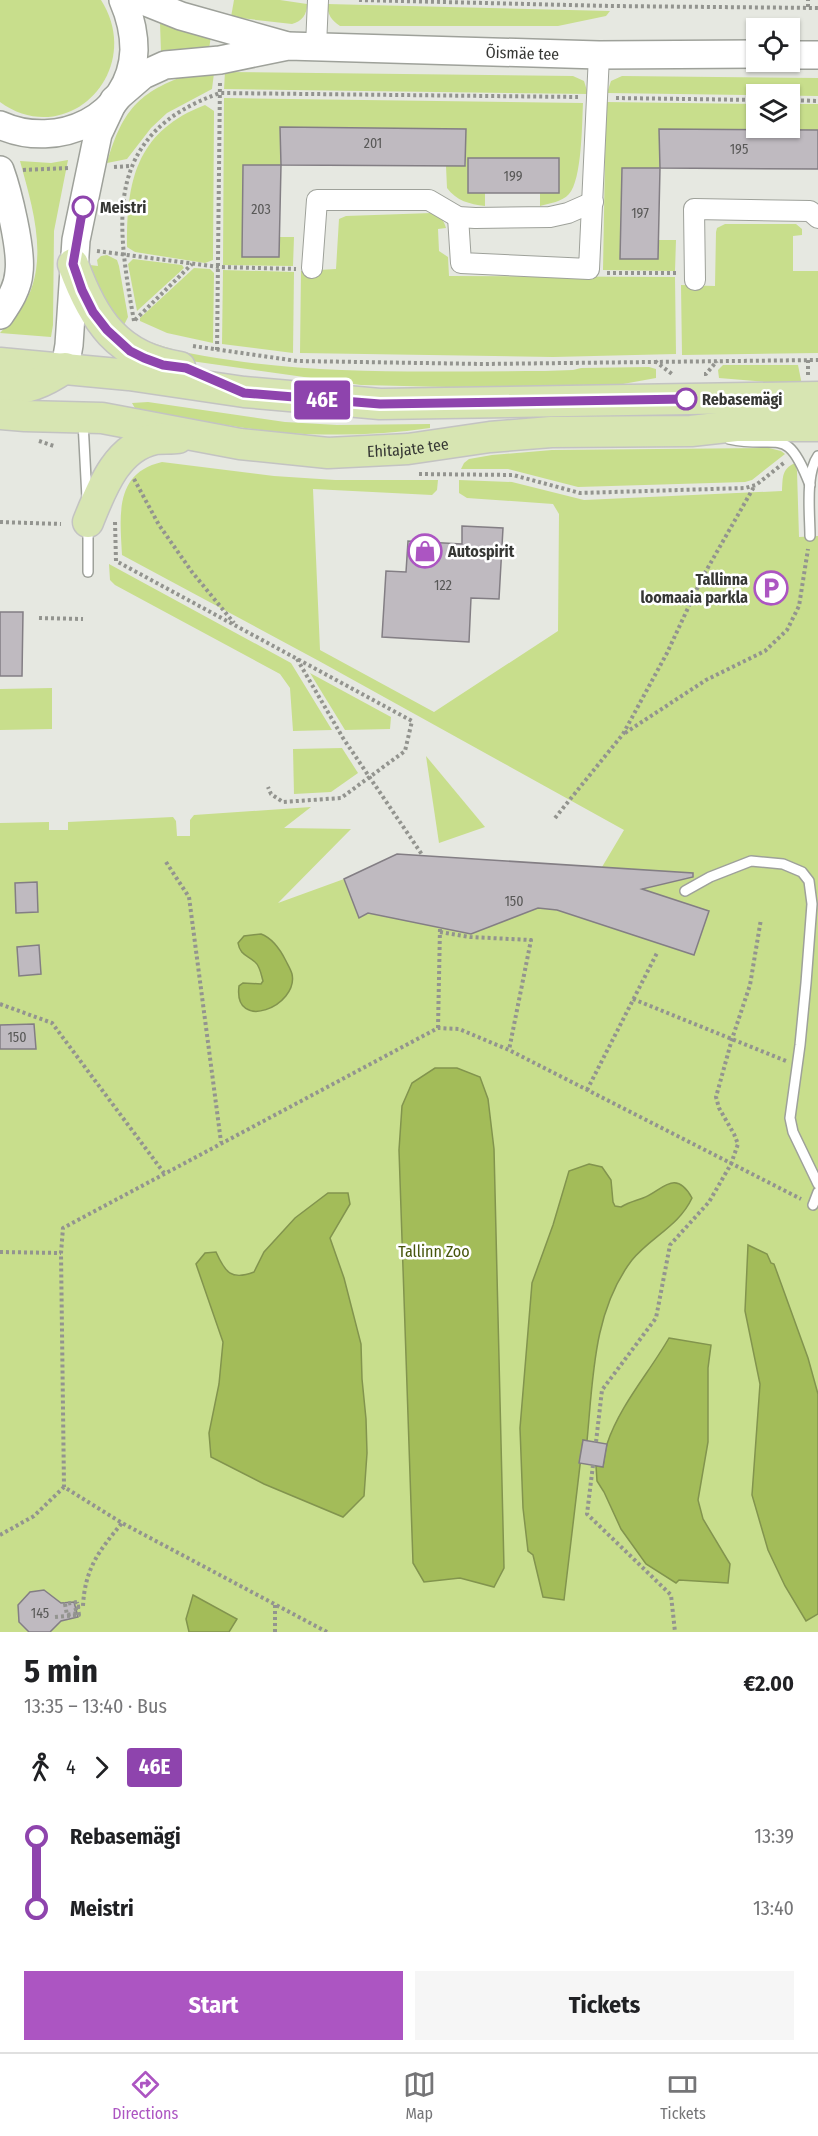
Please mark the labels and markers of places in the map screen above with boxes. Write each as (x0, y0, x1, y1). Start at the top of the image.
marker: Meistri (72, 196, 94, 218)
place label: Meistri (100, 198, 146, 217)
marker: Rebasemägi (675, 388, 697, 410)
place label: Rebasemägi (702, 390, 783, 409)
shop icon: Autospirit (407, 533, 443, 569)
place label: Autospirit (447, 542, 515, 561)
place label: Tallinna loomaaia parkla (640, 570, 748, 607)
parking icon: Tallinna loomaaia parkla (753, 570, 789, 606)

